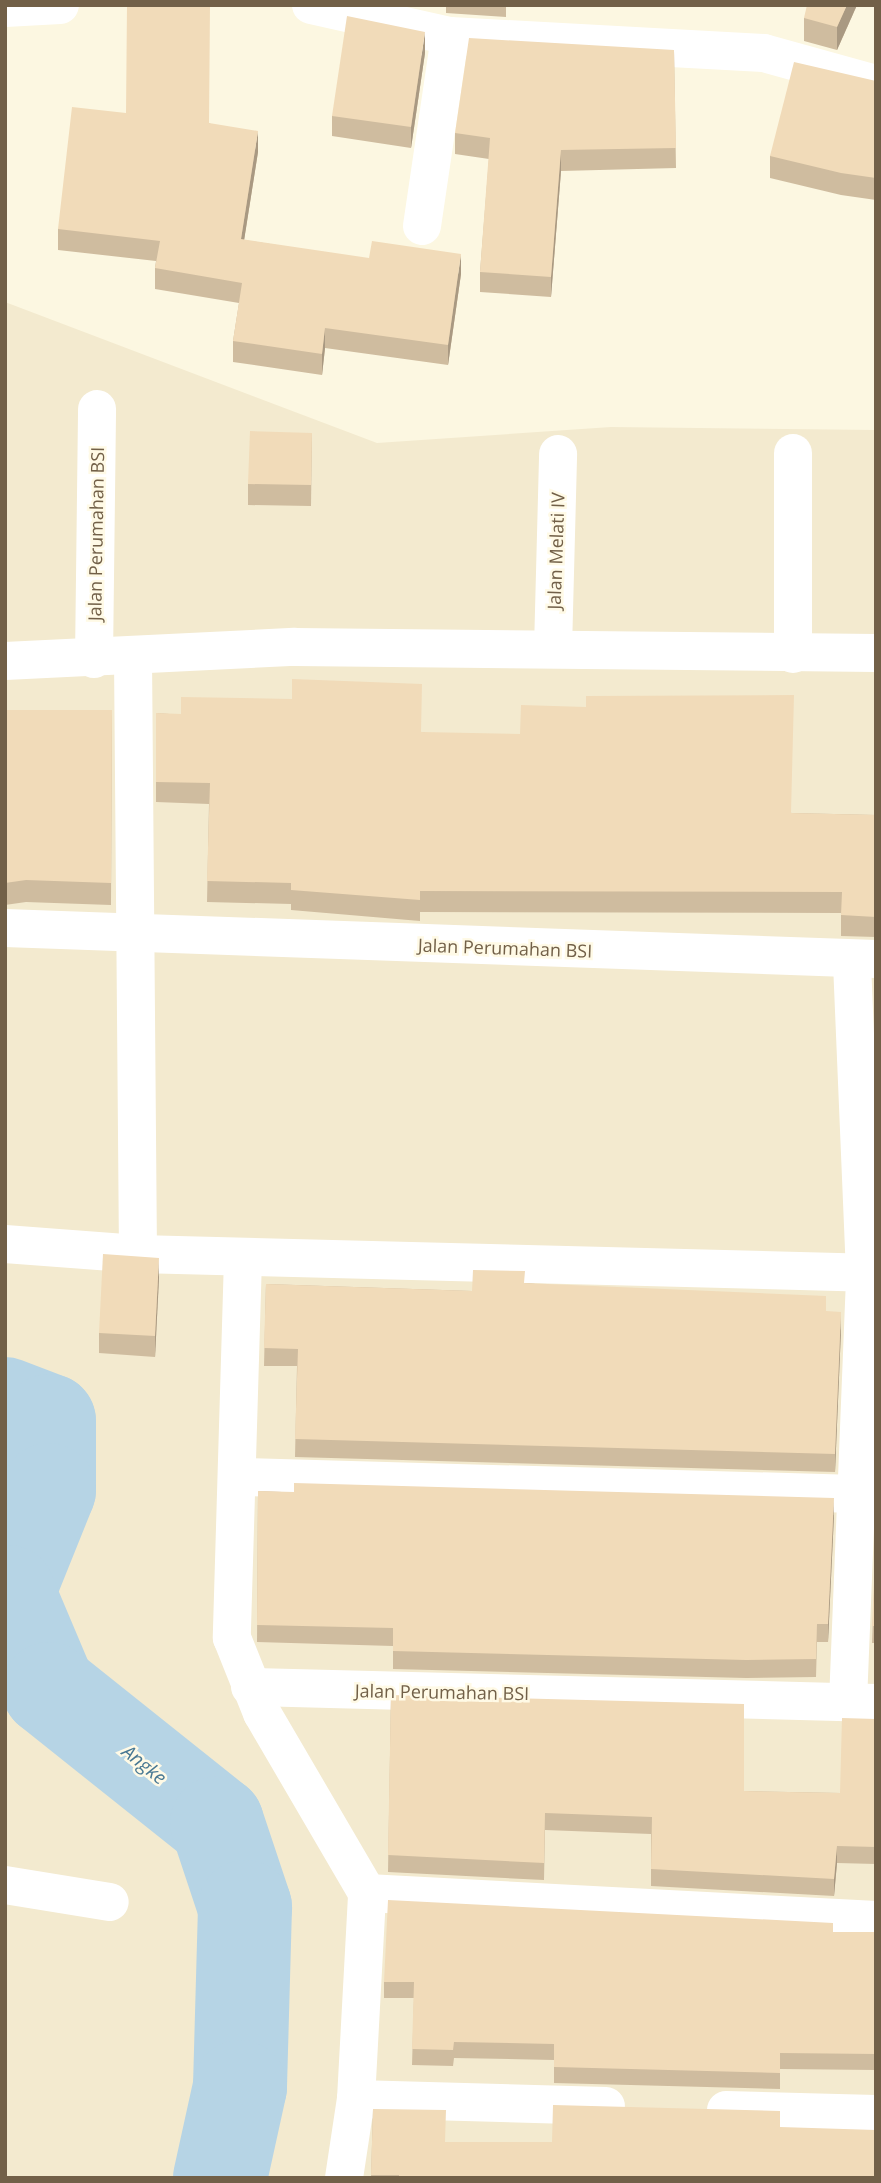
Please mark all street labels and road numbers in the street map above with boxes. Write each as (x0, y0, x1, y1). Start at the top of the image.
street label: Jalan Perumahan BSI (84, 447, 108, 621)
street label: Jalan Melati IV (543, 492, 569, 610)
street label: Jalan Perumahan BSI (417, 934, 593, 962)
street label: Jalan Perumahan BSI (355, 1680, 529, 1704)

